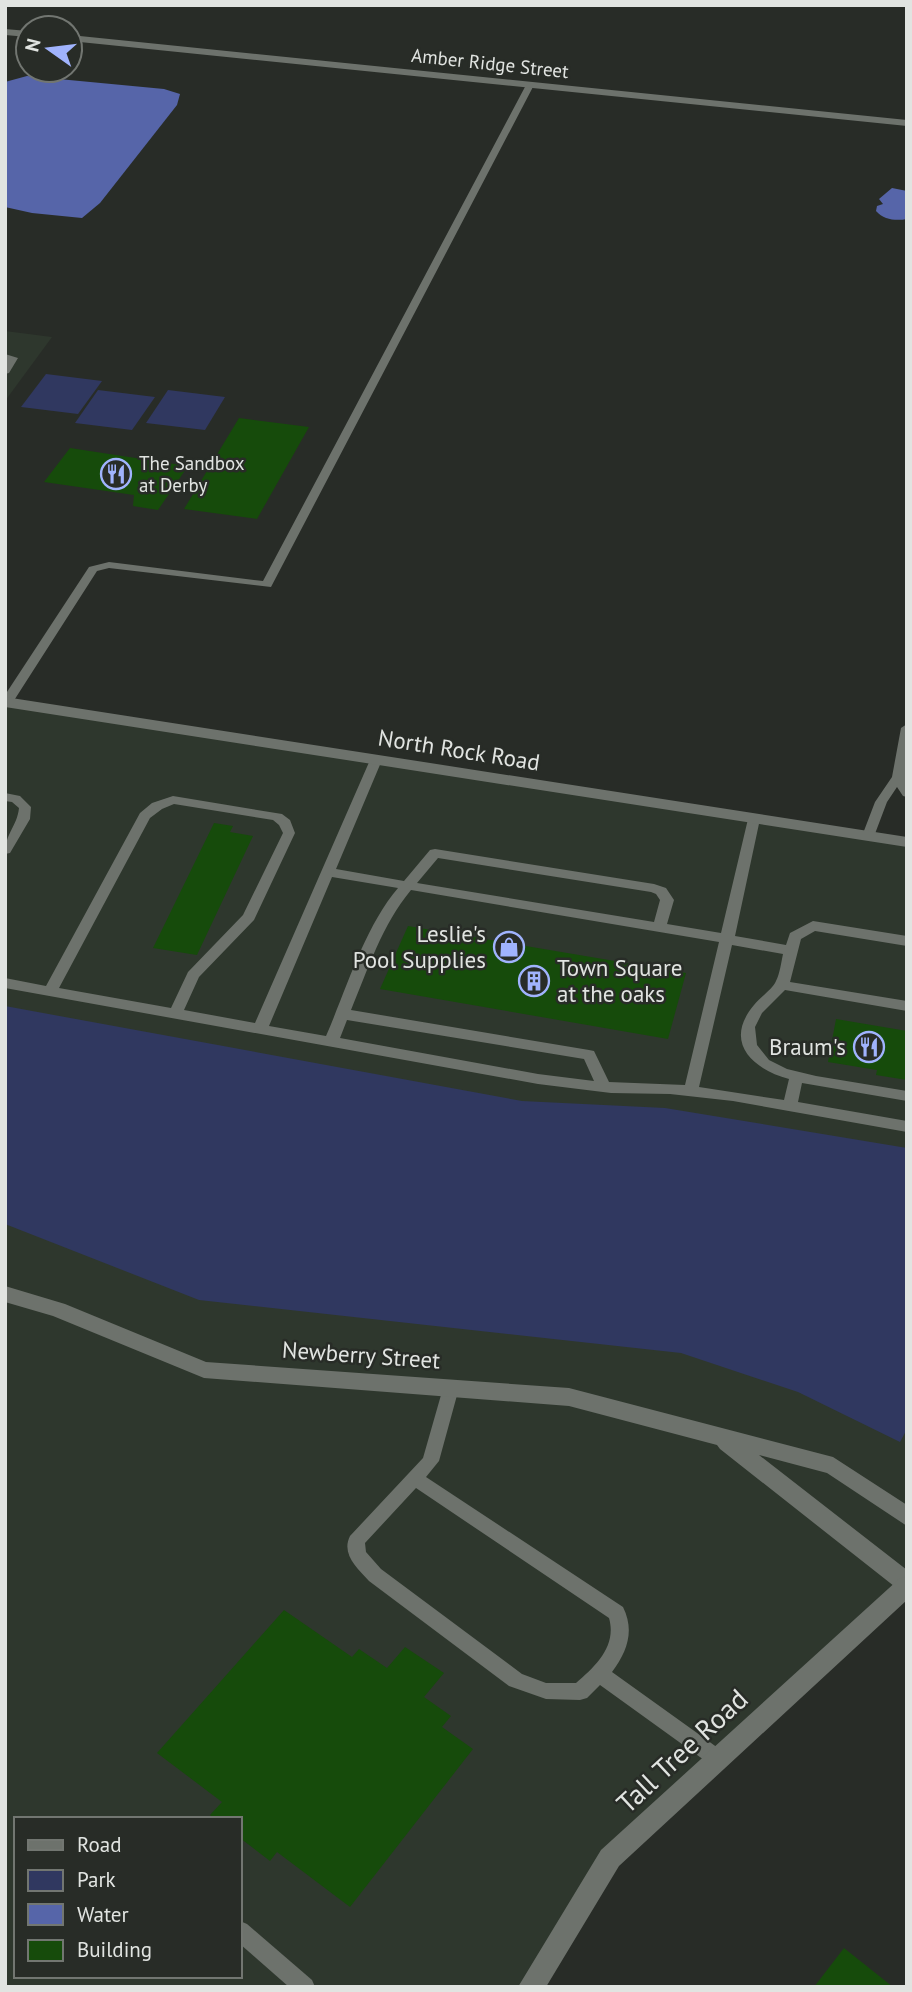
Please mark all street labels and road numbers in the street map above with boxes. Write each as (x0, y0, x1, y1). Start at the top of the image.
street label: Amber Ridge Street (410, 43, 570, 83)
street label: North Rock Road (376, 722, 542, 777)
street label: Newberry Street (281, 1335, 441, 1375)
street label: Tall Tree Road (608, 1680, 755, 1821)

